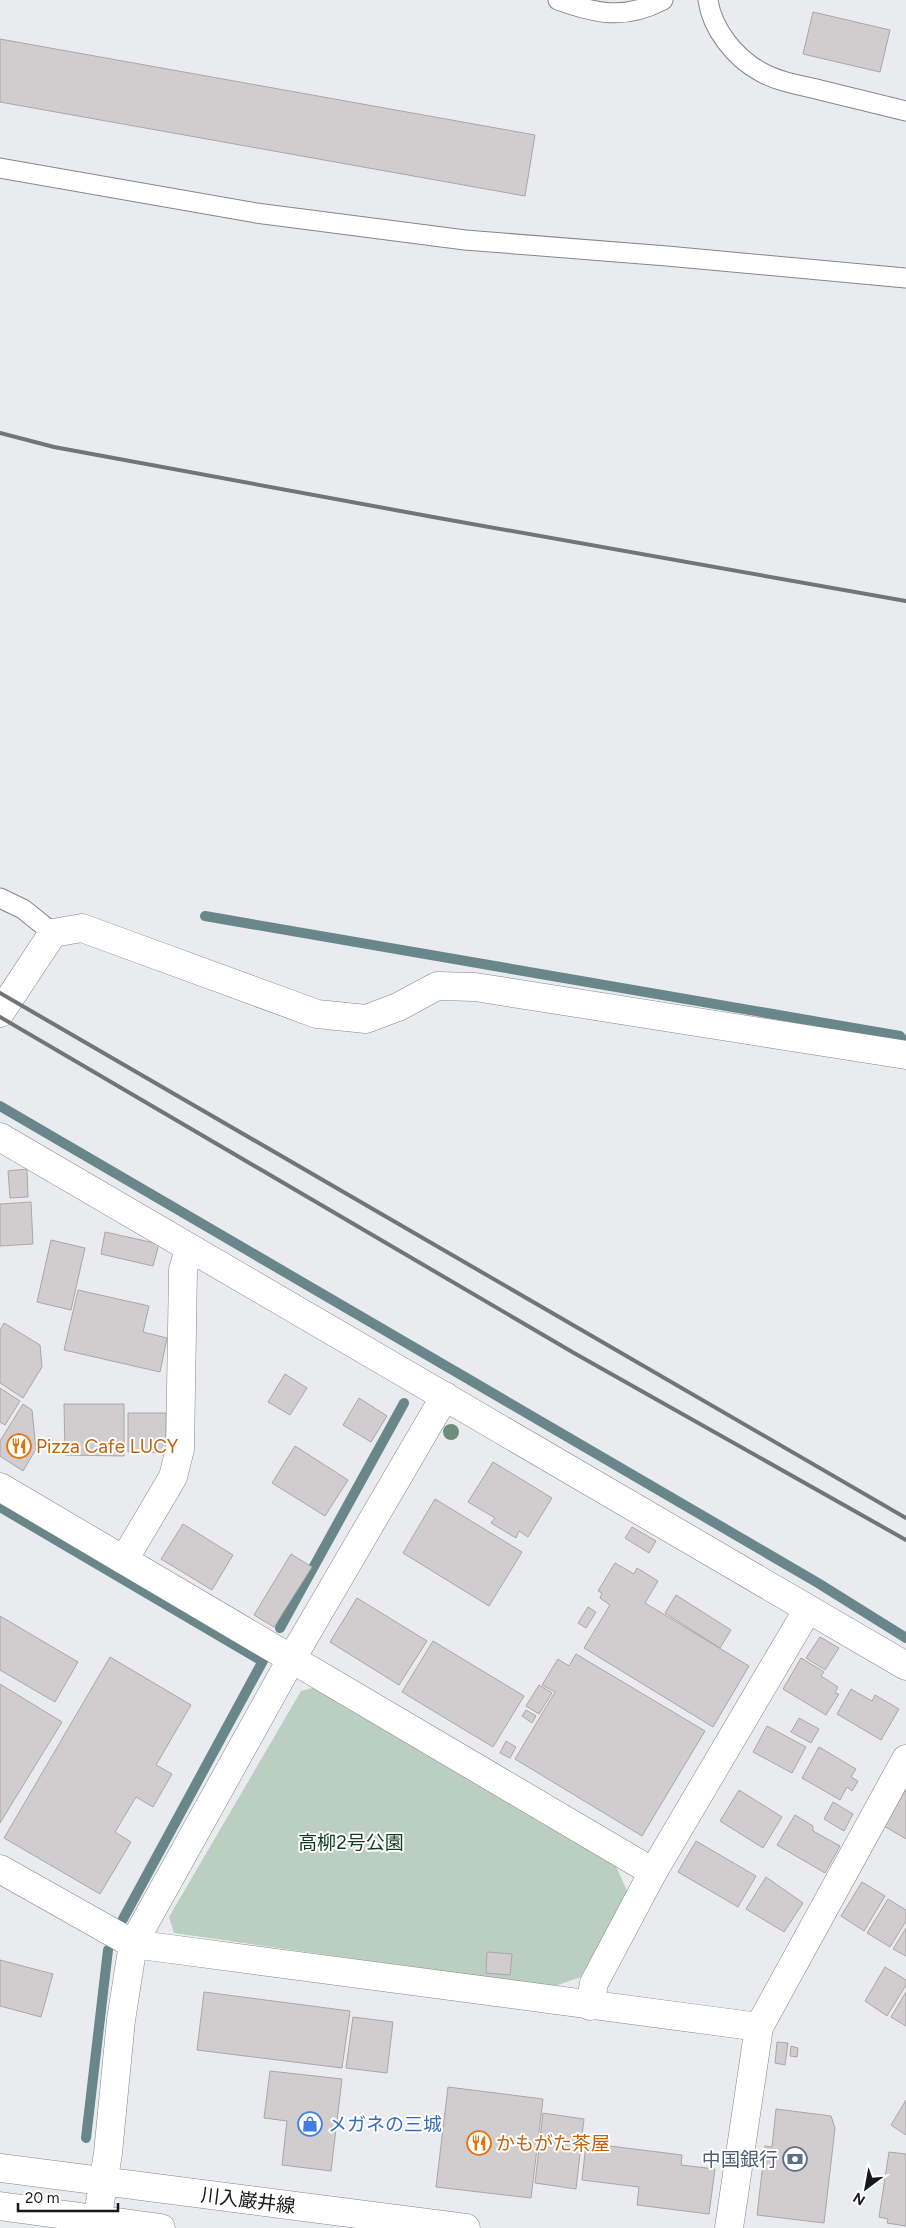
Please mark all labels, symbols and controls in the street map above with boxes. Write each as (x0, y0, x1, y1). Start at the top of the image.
restaurant icon: Pizza Cafe LUCY (6, 1433, 32, 1459)
place label: Pizza Cafe LUCY (36, 1435, 179, 1458)
park label: 高柳2号公園 (298, 1831, 404, 1854)
shop icon: メガネの三城 (297, 2111, 323, 2137)
place label: メガネの三城 (328, 2113, 442, 2136)
restaurant icon: かもがた茶屋 (466, 2130, 492, 2156)
place label: かもがた茶屋 (496, 2132, 610, 2155)
bank icon: 中国銀行 (782, 2146, 808, 2172)
place label: 中国銀行 (702, 2148, 778, 2171)
north arrow (841, 2163, 891, 2213)
scale bar (18, 2180, 118, 2212)
street label: 川入巌井線 (199, 2183, 296, 2218)
text: 20 m (25, 2189, 59, 2207)
text: N (850, 2189, 868, 2209)

